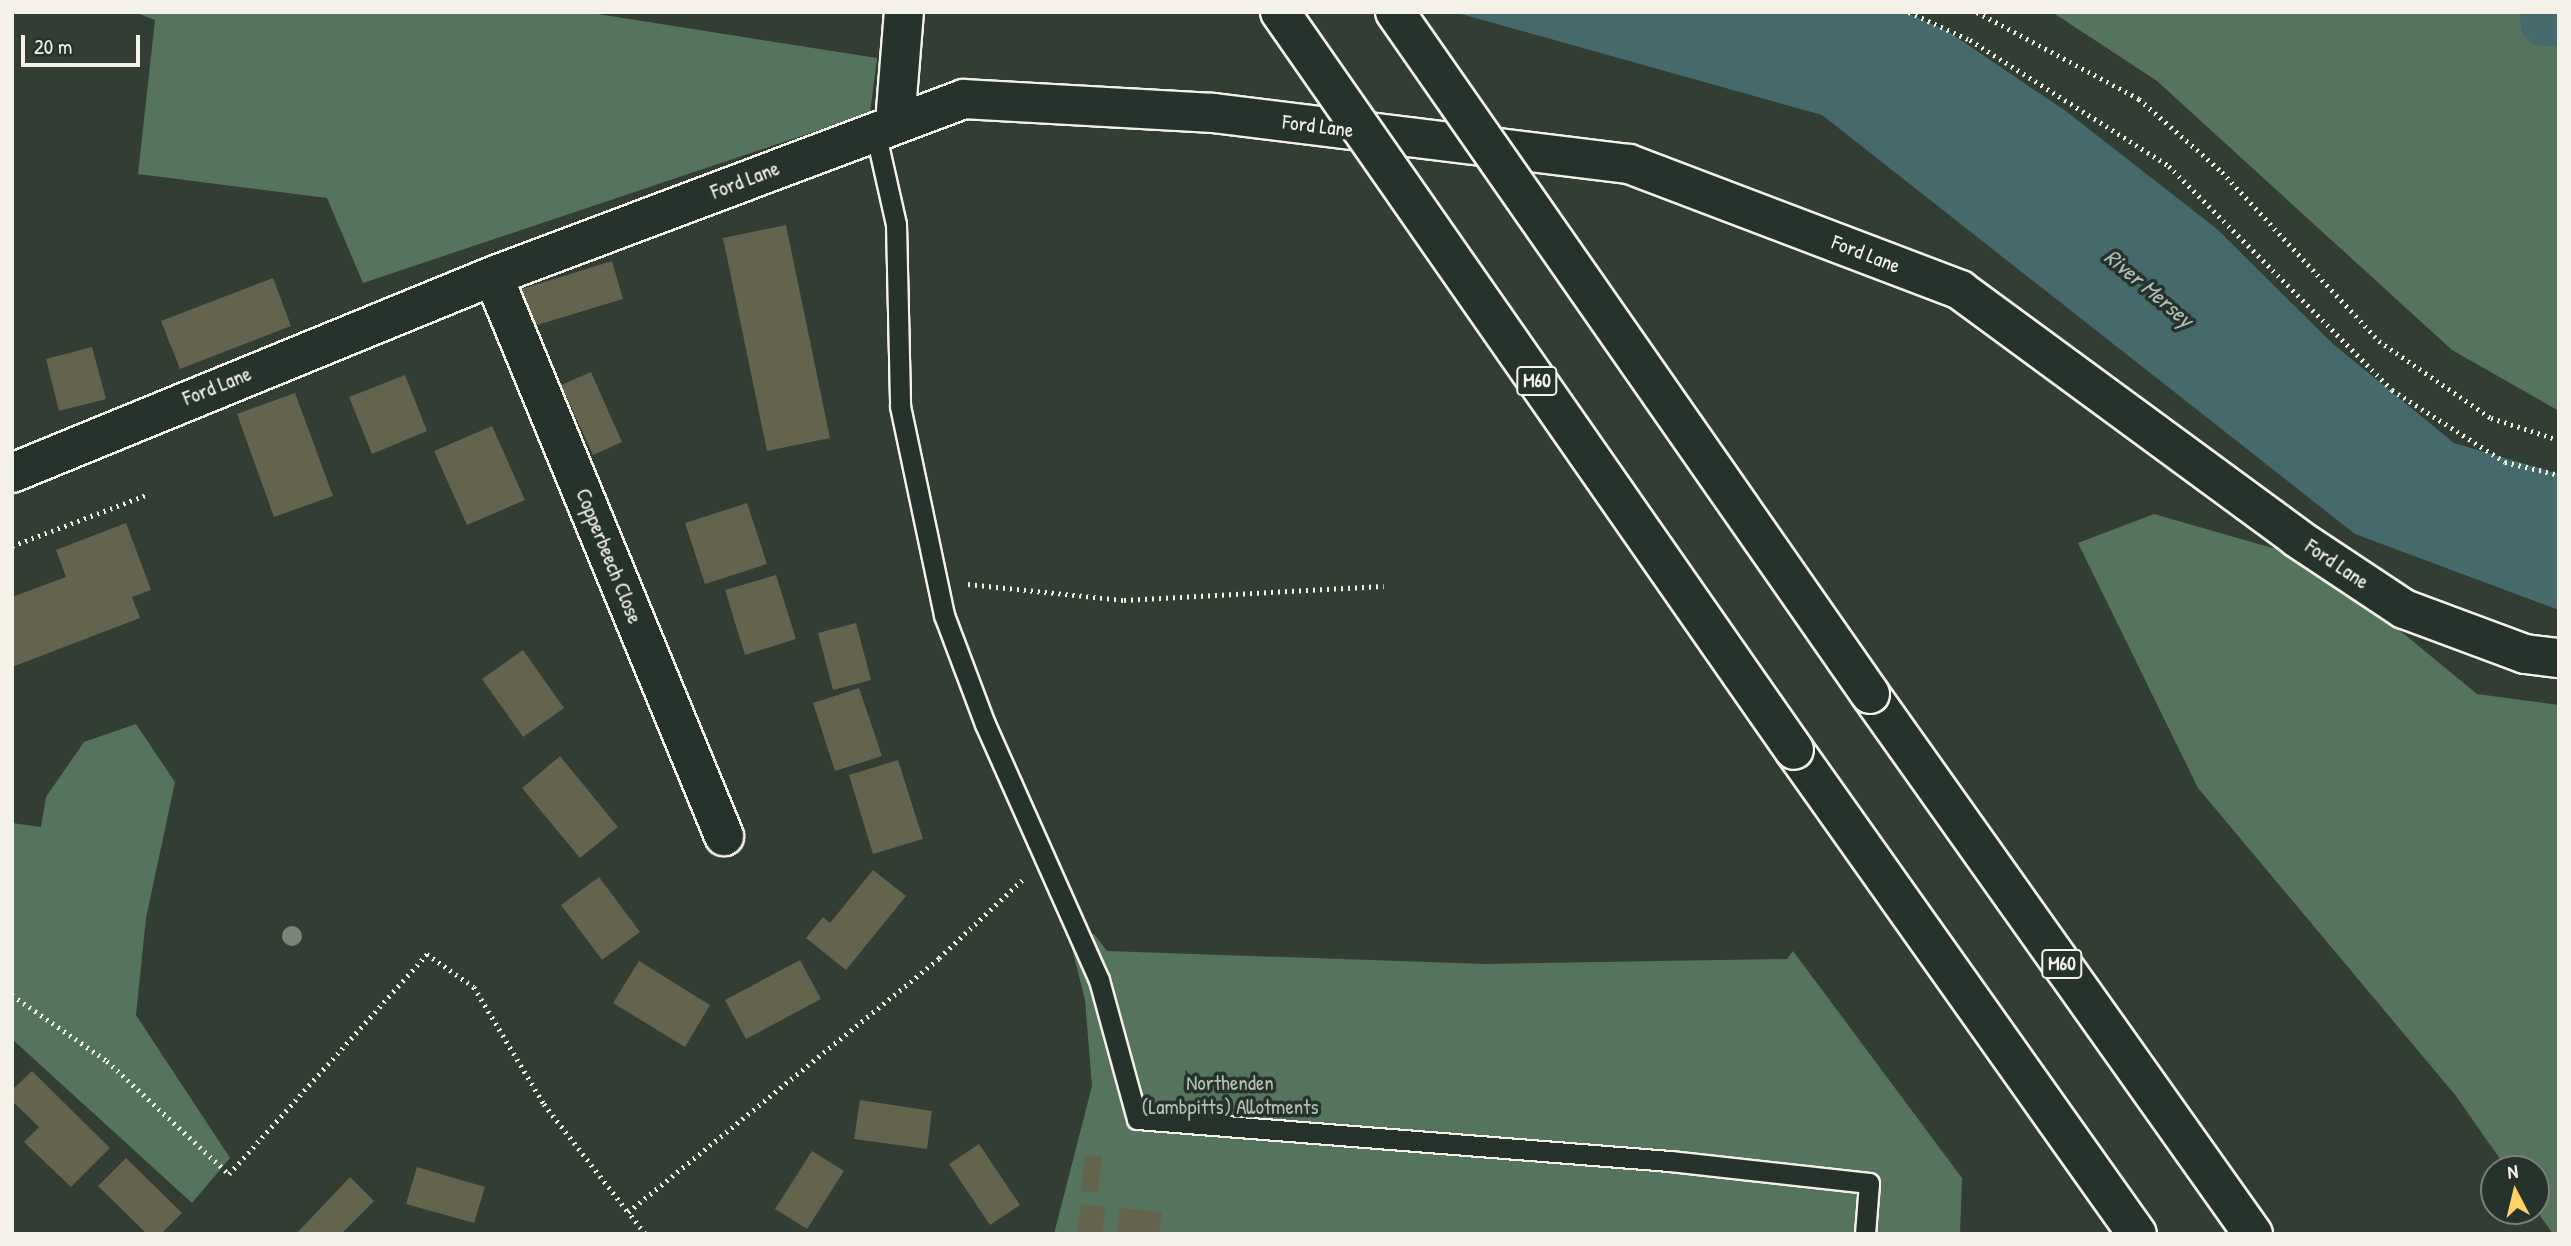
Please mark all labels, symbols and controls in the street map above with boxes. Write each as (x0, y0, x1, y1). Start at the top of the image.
scale bar (24, 21, 144, 65)
text: 20 m (34, 32, 72, 61)
street label: Ford Lane (1281, 109, 1355, 143)
street label: Ford Lane (707, 155, 783, 205)
street label: Ford Lane (1828, 229, 1904, 279)
water label: River Mersey (2099, 243, 2199, 333)
street label: Ford Lane (179, 361, 255, 411)
road number: M60 (1516, 366, 1558, 396)
street label: Copperbeech Close (570, 485, 648, 627)
street label: Ford Lane (2300, 534, 2374, 594)
road number: M60 (2041, 948, 2083, 980)
park label: Northenden (Lambpitts) Allotments (1141, 1070, 1319, 1120)
north arrow (2480, 1155, 2550, 1225)
text: N (2506, 1158, 2519, 1185)

